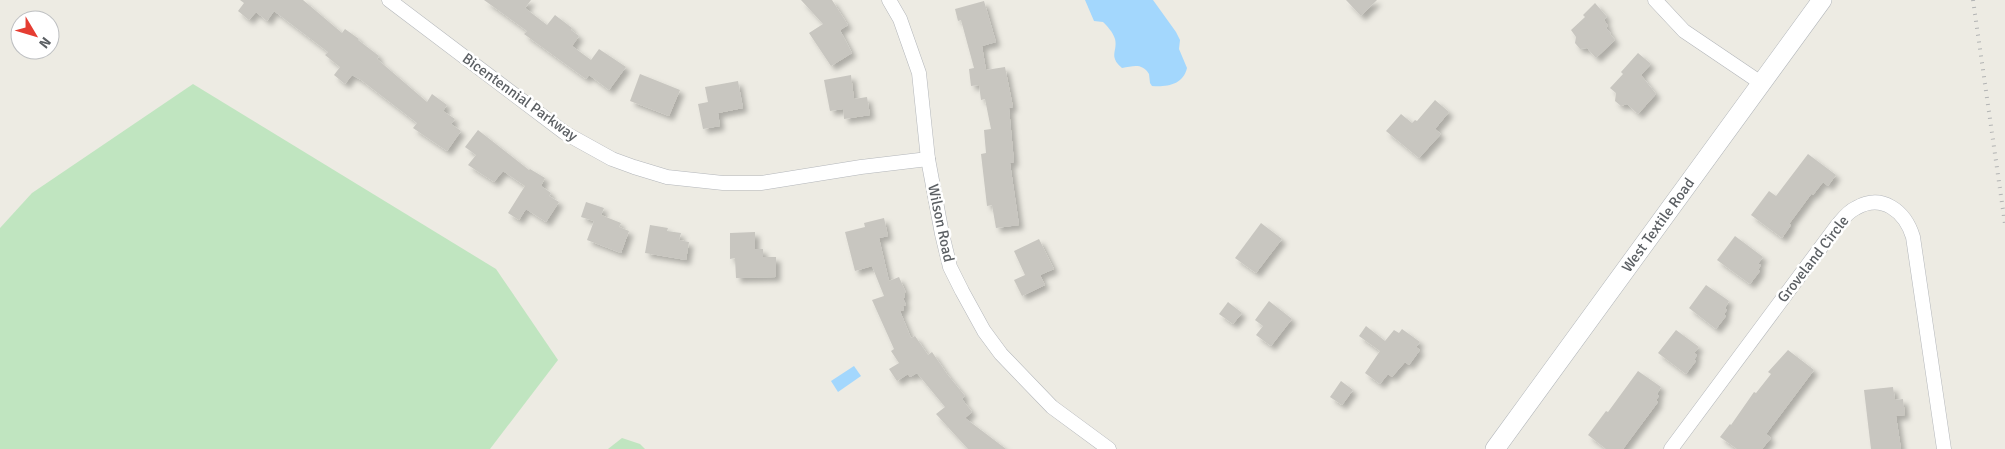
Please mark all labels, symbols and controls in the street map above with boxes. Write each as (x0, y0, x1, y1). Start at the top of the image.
north arrow (10, 10, 60, 60)
text: N (35, 34, 55, 52)
street label: Bicentennial Parkway (459, 49, 581, 145)
street label: West Textile Road (1618, 174, 1698, 276)
street label: Wilson Road (924, 182, 958, 264)
street label: Groveland Circle (1773, 212, 1853, 306)

